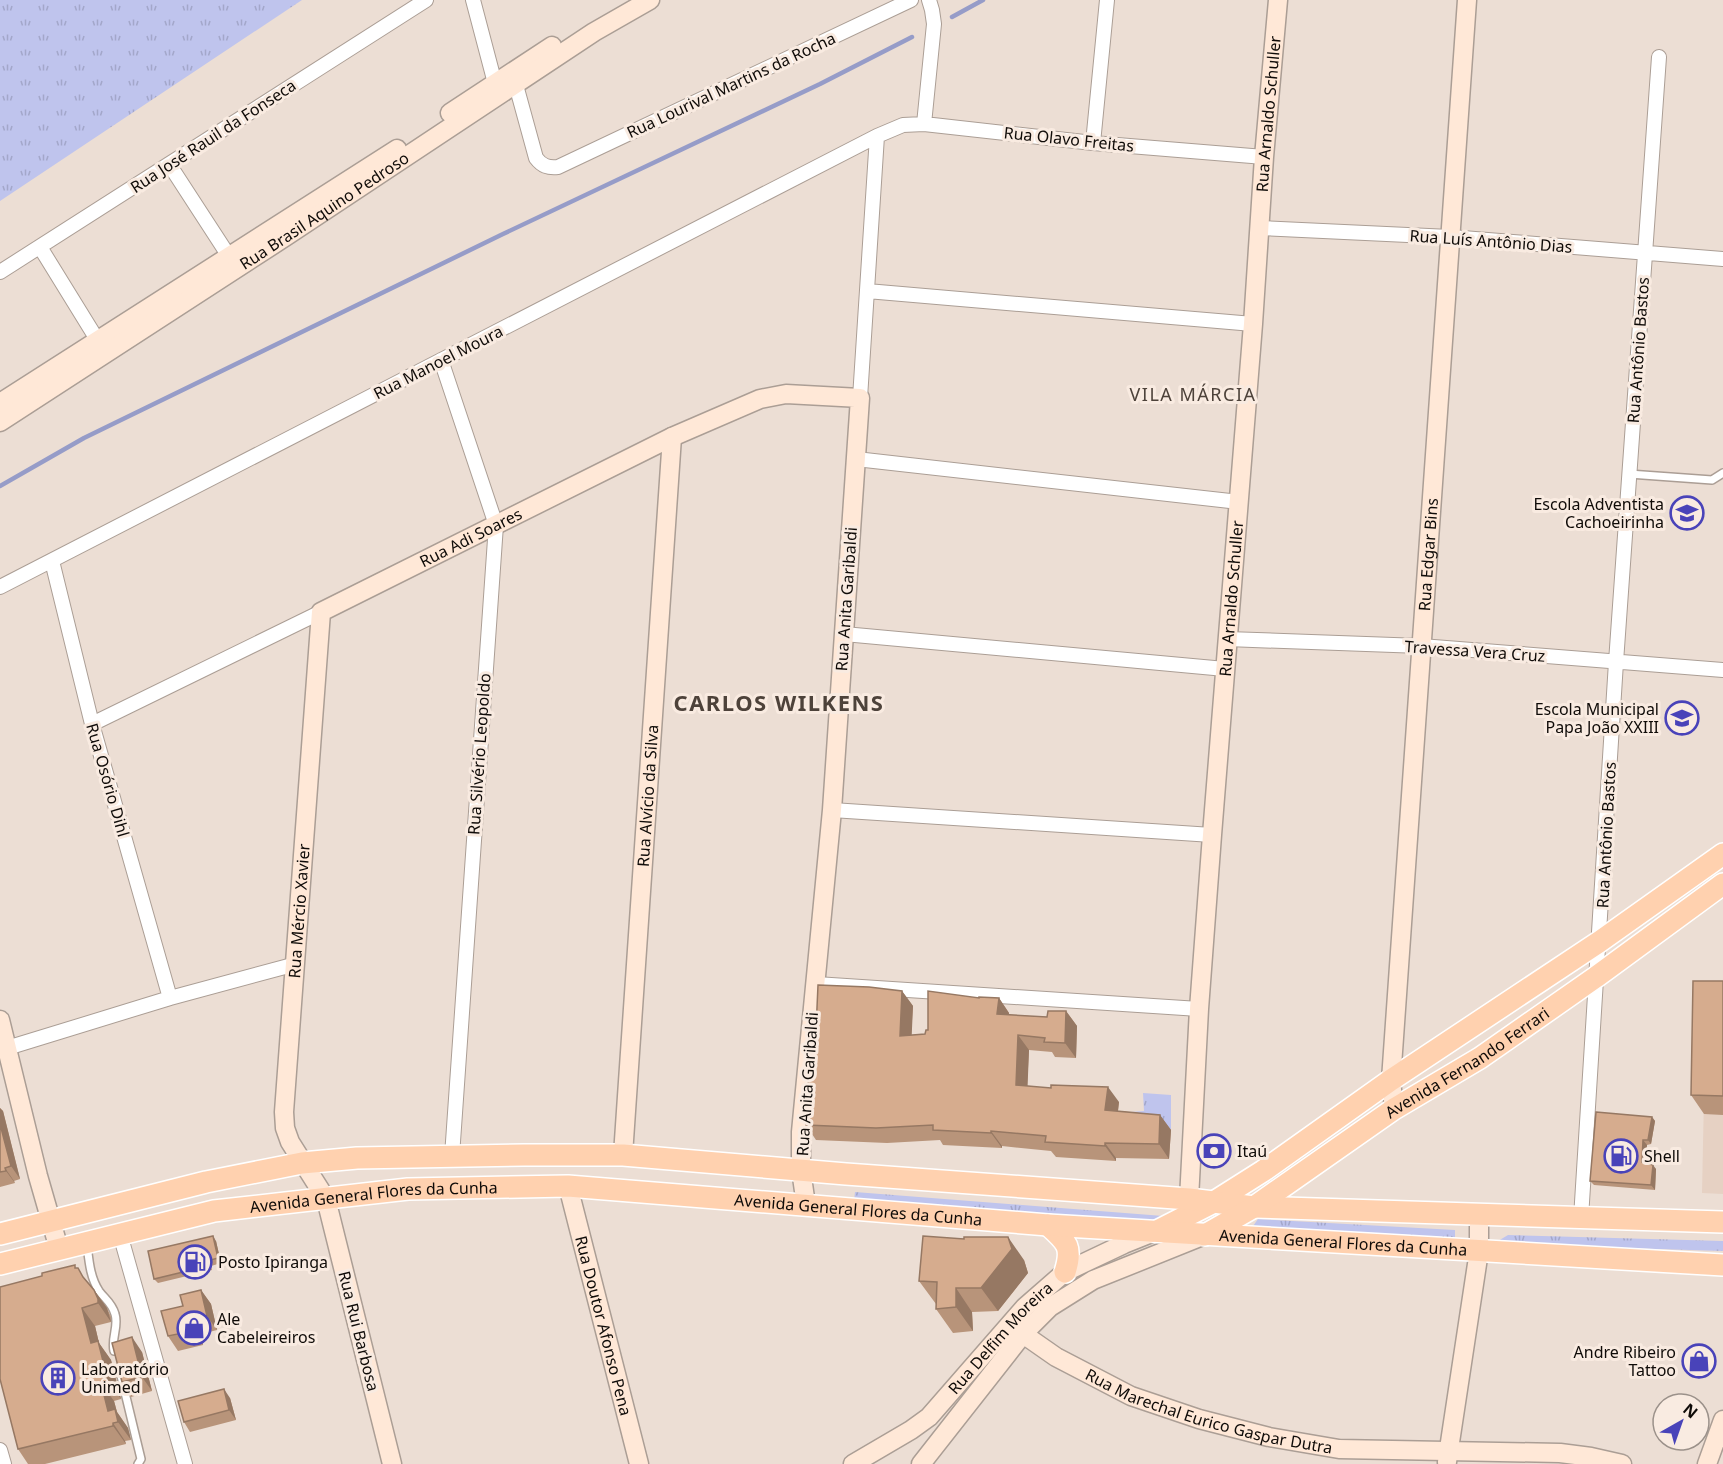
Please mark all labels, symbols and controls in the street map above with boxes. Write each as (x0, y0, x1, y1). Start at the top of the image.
street label: Rua Lourival Martins da Rocha (623, 27, 839, 143)
street label: Rua Arnaldo Schuller (1251, 34, 1286, 193)
street label: Rua José Rauil da Fonseca (126, 74, 300, 198)
street label: Rua Olavo Freitas (1003, 121, 1135, 157)
street label: Rua Brasil Aquino Pedroso (235, 147, 413, 275)
street label: Rua Luís Antônio Dias (1409, 224, 1573, 258)
street label: Rua Antônio Bastos (1622, 276, 1654, 424)
street label: Rua Manoel Moura (369, 320, 507, 404)
district label: VILA MÁRCIA (1129, 382, 1257, 406)
place label: Escola Adventista Cachoeirinha (1533, 493, 1664, 533)
school or university icon: Escola Adventista Cachoeirinha (1669, 495, 1705, 531)
street label: Rua Edgar Bins (1413, 497, 1443, 612)
street label: Rua Adi Soares (416, 503, 526, 572)
street label: Rua Arnaldo Schuller (1214, 519, 1248, 678)
street label: Rua Anita Garibaldi (830, 526, 862, 672)
street label: Travessa Vera Cruz (1404, 635, 1546, 667)
street label: Rua Silvério Leopoldo (462, 672, 496, 836)
district label: CARLOS WILKENS (674, 687, 884, 717)
place label: Escola Municipal Papa João XXIII (1535, 698, 1659, 738)
school or university icon: Escola Municipal Papa João XXIII (1664, 700, 1700, 736)
street label: Rua Osório Dihl (81, 721, 135, 839)
street label: Rua Alvício da Silva (632, 724, 663, 868)
street label: Rua Antônio Bastos (1591, 761, 1621, 909)
street label: Rua Mércio Xavier (283, 843, 315, 979)
street label: Avenida Fernando Ferrari (1381, 1002, 1554, 1123)
street label: Rua Anita Garibaldi (791, 1011, 823, 1157)
bank icon: Itaú (1196, 1133, 1232, 1169)
fuel station icon: Shell (1603, 1138, 1639, 1174)
place label: Itaú (1237, 1140, 1267, 1162)
place label: Shell (1644, 1145, 1680, 1167)
street label: Avenida General Flores da Cunha (249, 1176, 498, 1218)
street label: Avenida General Flores da Cunha (733, 1189, 983, 1231)
street label: Avenida General Flores da Cunha (1218, 1224, 1468, 1261)
street label: Rua Doutor Afonso Pena (570, 1233, 637, 1418)
fuel station icon: Posto Ipiranga (177, 1244, 213, 1280)
place label: Posto Ipiranga (218, 1251, 328, 1273)
street label: Rua Rui Barbosa (333, 1269, 385, 1393)
street label: Rua Delfim Moreira (943, 1277, 1057, 1399)
place label: Ale Cabeleireiros (217, 1308, 315, 1348)
shop icon: Ale Cabeleireiros (176, 1310, 212, 1346)
place label: Andre Ribeiro Tattoo (1574, 1341, 1676, 1381)
shop icon: Andre Ribeiro Tattoo (1681, 1343, 1717, 1379)
place label: Laboratório Unimed (81, 1358, 169, 1398)
building icon: Laboratório Unimed (40, 1360, 76, 1396)
street label: Rua Marechal Eurico Gaspar Dutra (1082, 1363, 1334, 1459)
north arrow (1651, 1392, 1711, 1452)
text: N (1679, 1398, 1703, 1423)

